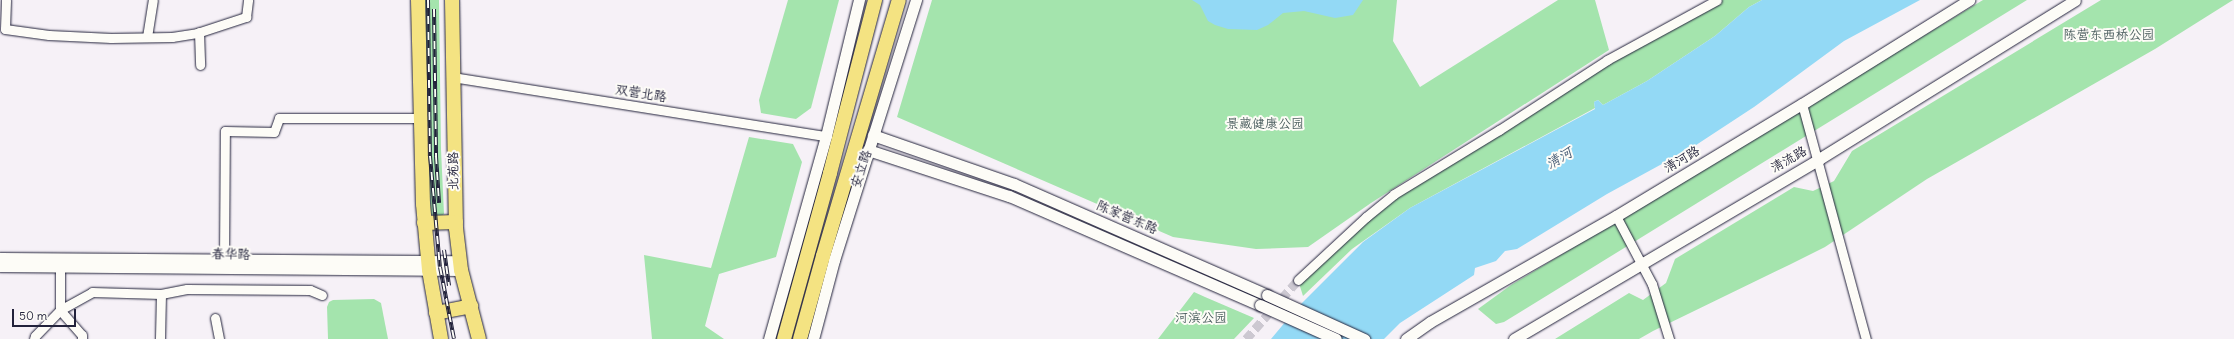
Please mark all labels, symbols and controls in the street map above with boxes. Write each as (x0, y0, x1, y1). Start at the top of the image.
park label: 陈营东西桥公园 (2064, 27, 2154, 43)
street label: 双营北路 (614, 82, 668, 106)
park label: 景藏健康公园 (1226, 116, 1304, 132)
street label: 清河路 (1661, 143, 1703, 177)
street label: 清流路 (1768, 143, 1810, 177)
water label: 清河 (1543, 144, 1575, 172)
street label: 安立路 (849, 148, 875, 190)
street label: 北苑路 (446, 151, 462, 191)
street label: 陈家营东路 (1094, 198, 1160, 238)
street label: 春华路 (211, 247, 251, 263)
scale bar (14, 301, 78, 327)
text: 50 m (19, 308, 47, 323)
park label: 河滨公园 (1175, 310, 1227, 326)

